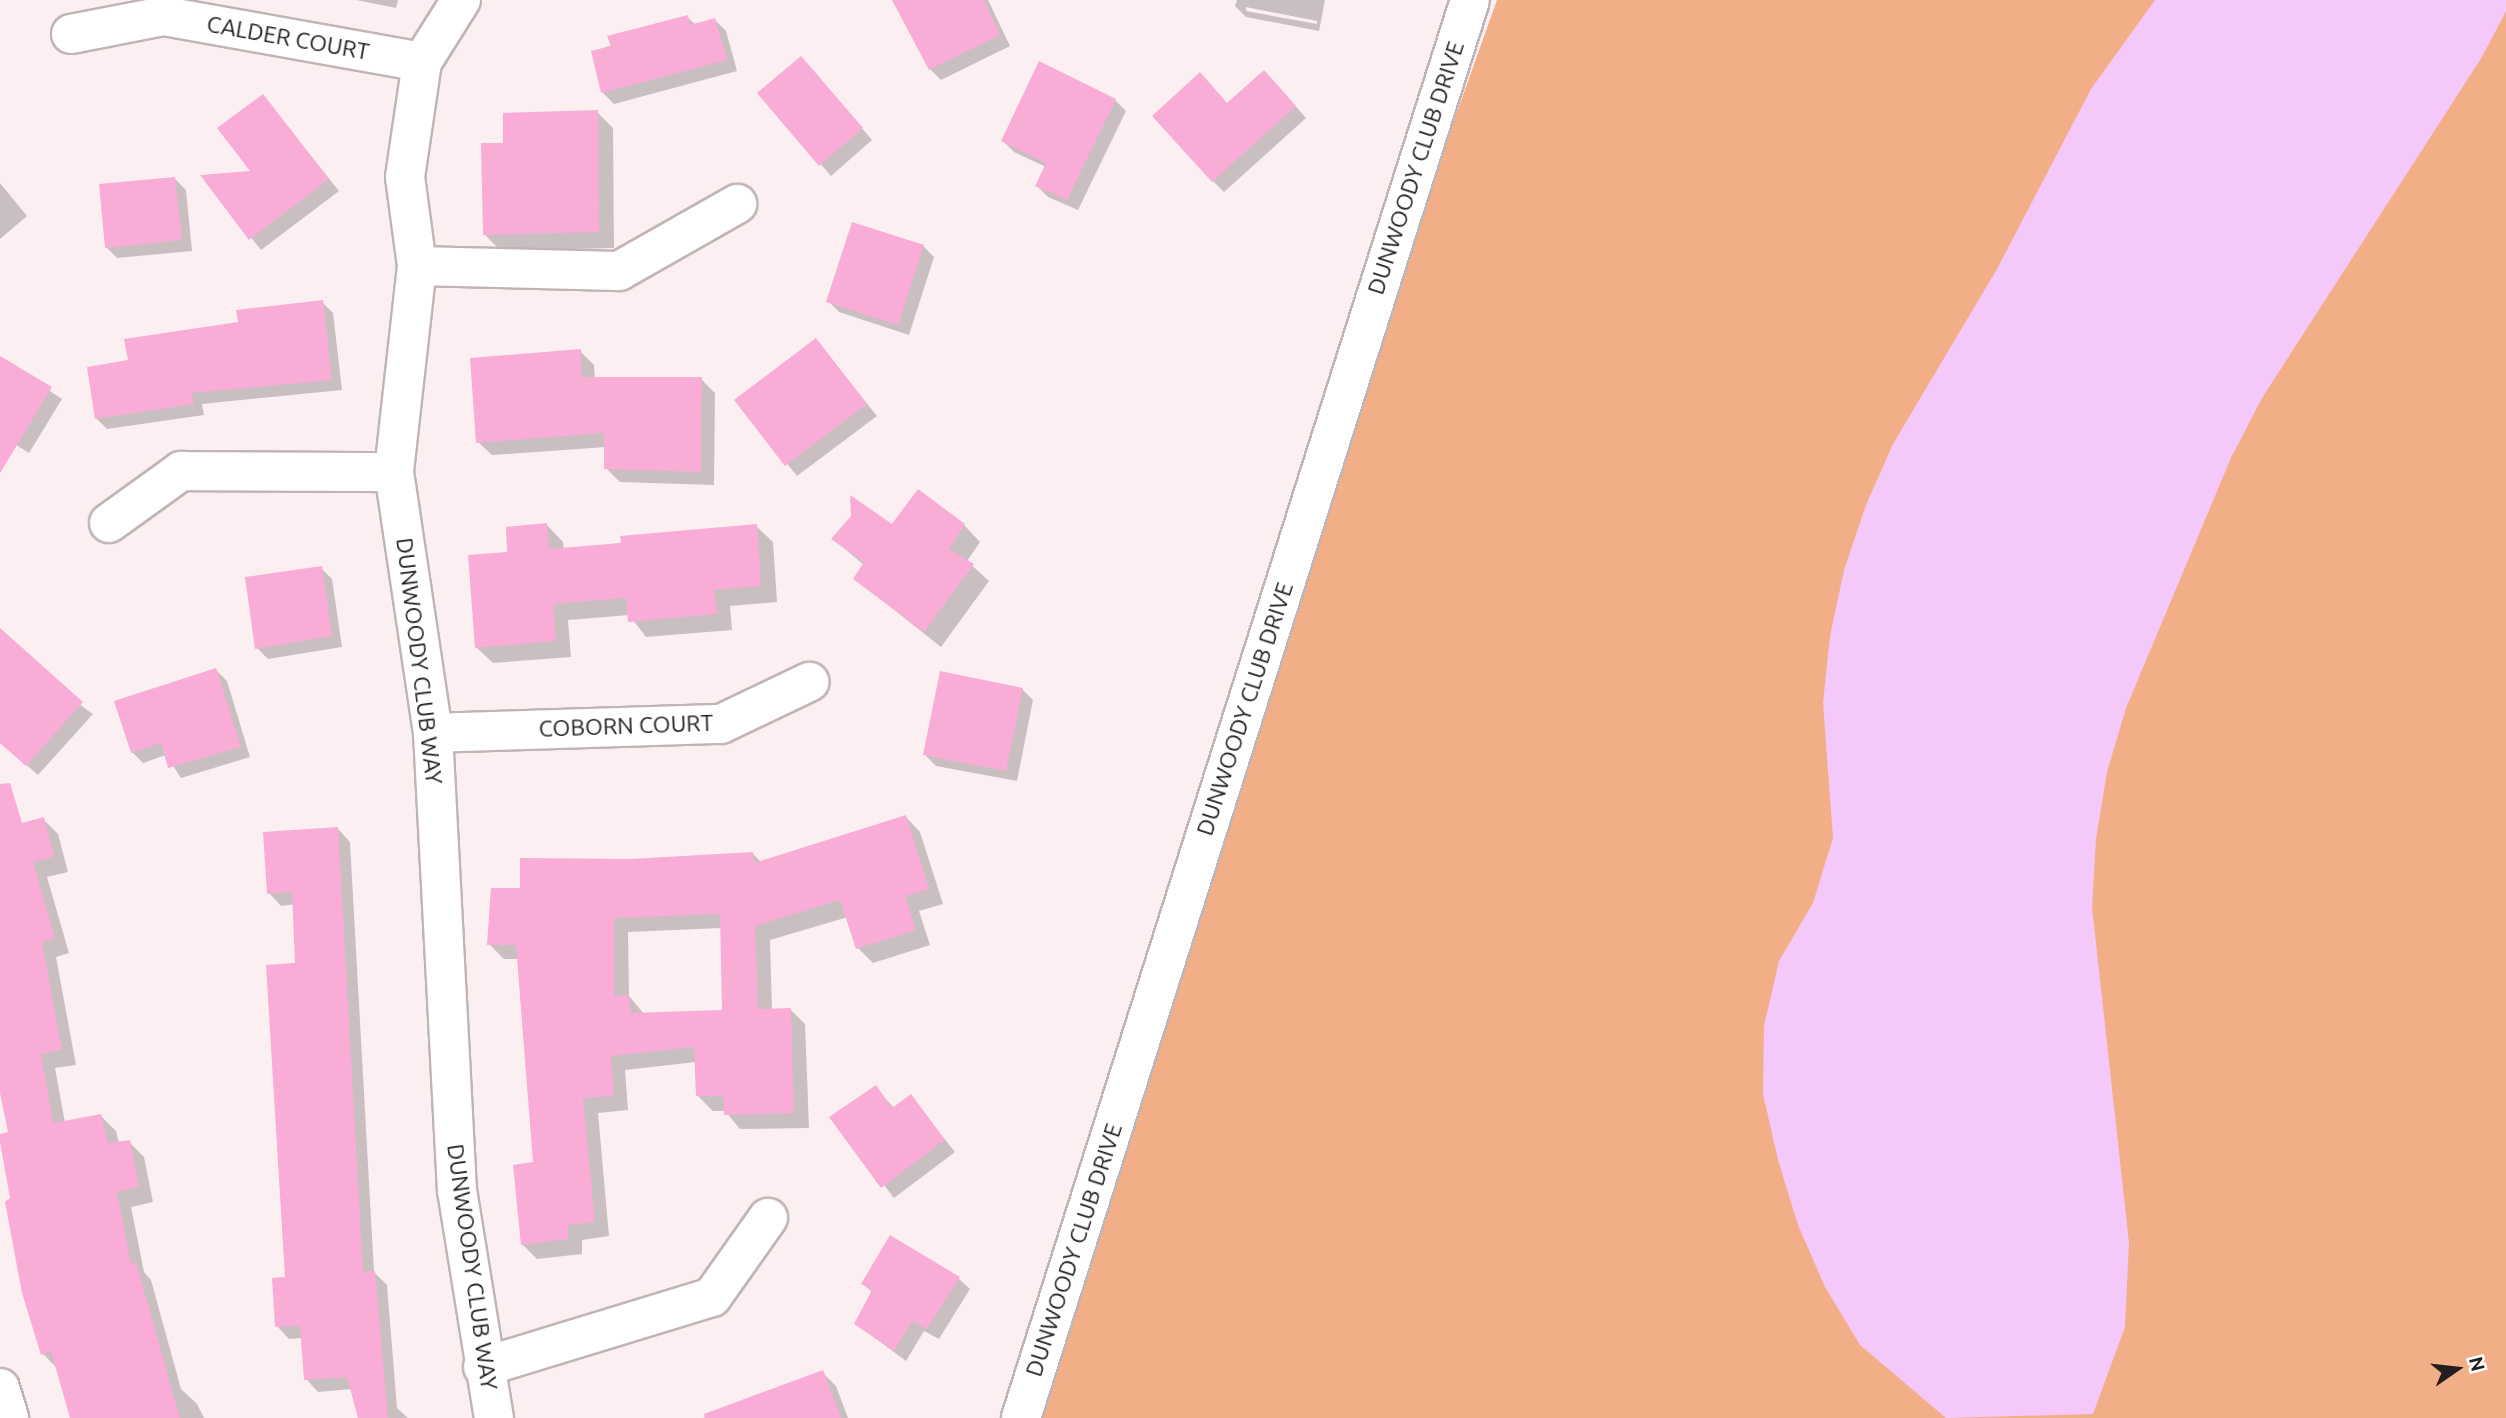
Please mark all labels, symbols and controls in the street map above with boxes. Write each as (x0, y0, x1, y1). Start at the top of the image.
street label: CALDER COURT (205, 10, 371, 66)
street label: DUNWOODY CLUB DRIVE (1362, 38, 1470, 298)
street label: DUNWOODY CLUB WAY (390, 536, 448, 786)
street label: DUNWOODY CLUB DRIVE (1191, 579, 1299, 839)
street label: COBORN COURT (538, 709, 714, 743)
street label: DUNWOODY CLUB DRIVE (1020, 1120, 1128, 1380)
street label: DUNWOODY CLUB WAY (441, 1142, 503, 1392)
north arrow (2422, 1334, 2492, 1404)
text: N (2465, 1354, 2490, 1373)

